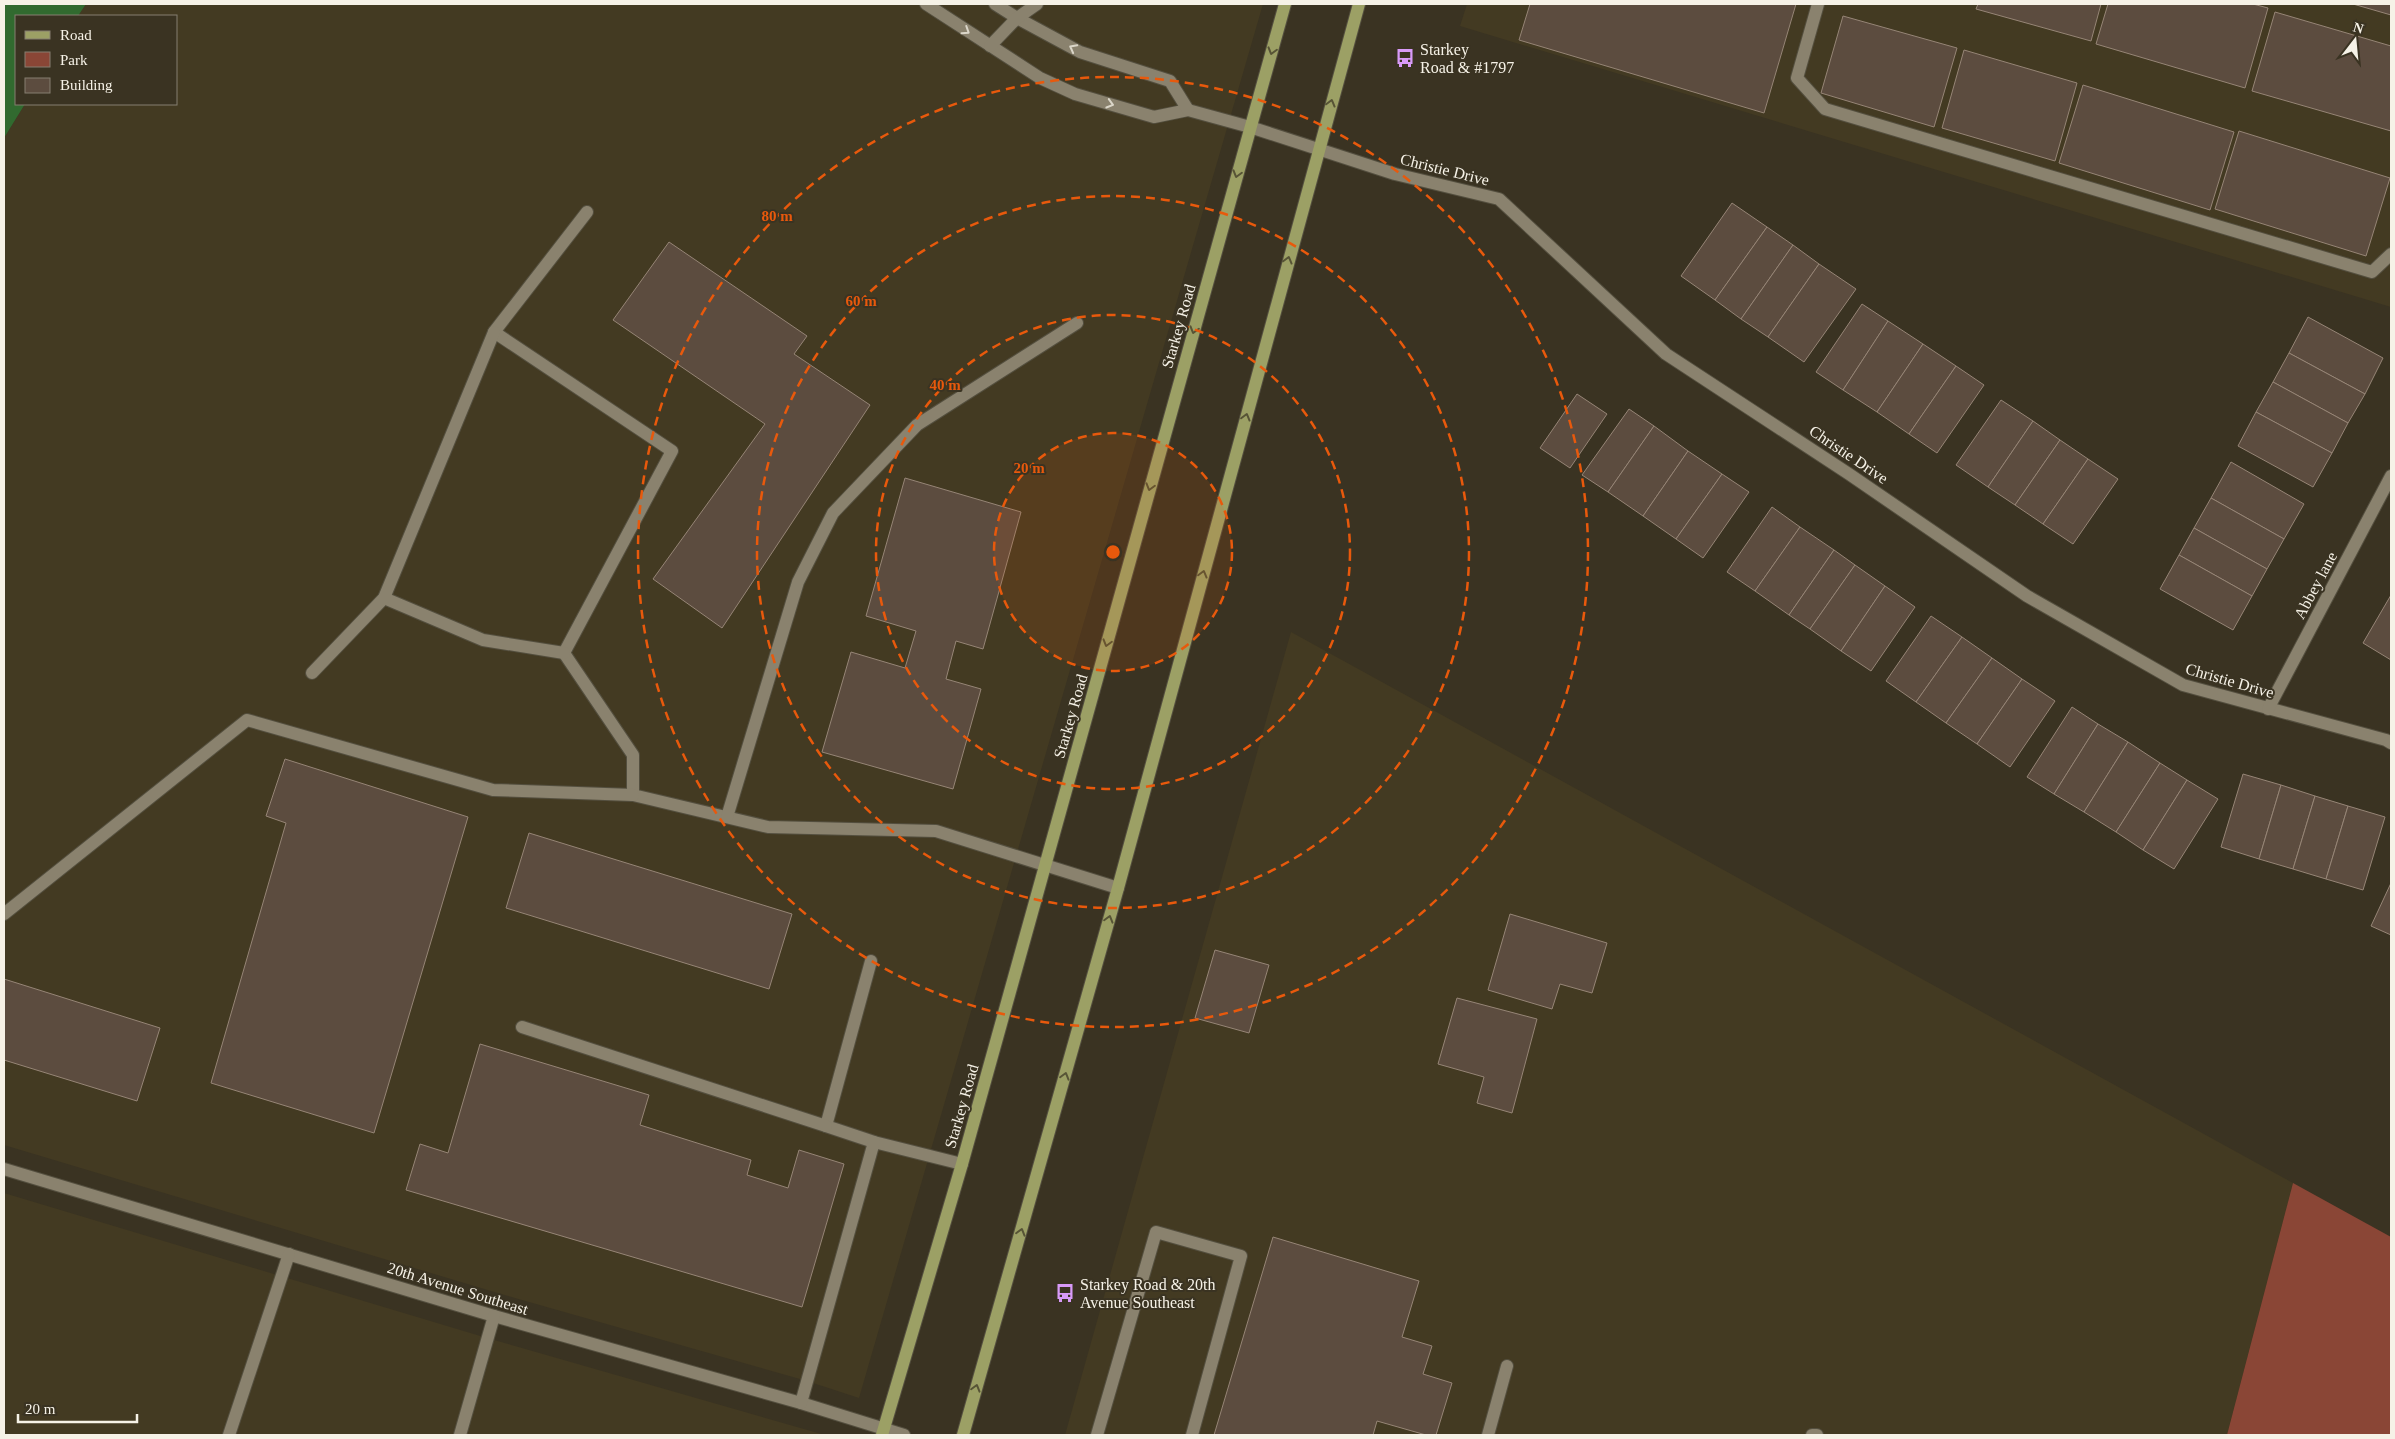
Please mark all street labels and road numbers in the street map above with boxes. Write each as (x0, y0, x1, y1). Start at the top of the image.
street label: Christie Drive (1399, 150, 1491, 189)
street label: Starkey Road (1158, 282, 1200, 370)
street label: Christie Drive (1806, 422, 1891, 487)
street label: Abbey lane (2291, 549, 2341, 622)
street label: Christie Drive (2184, 660, 2276, 701)
street label: Starkey Road (1050, 672, 1092, 760)
street label: Starkey Road (941, 1062, 983, 1150)
street label: 20th Avenue Southeast (385, 1259, 531, 1318)

